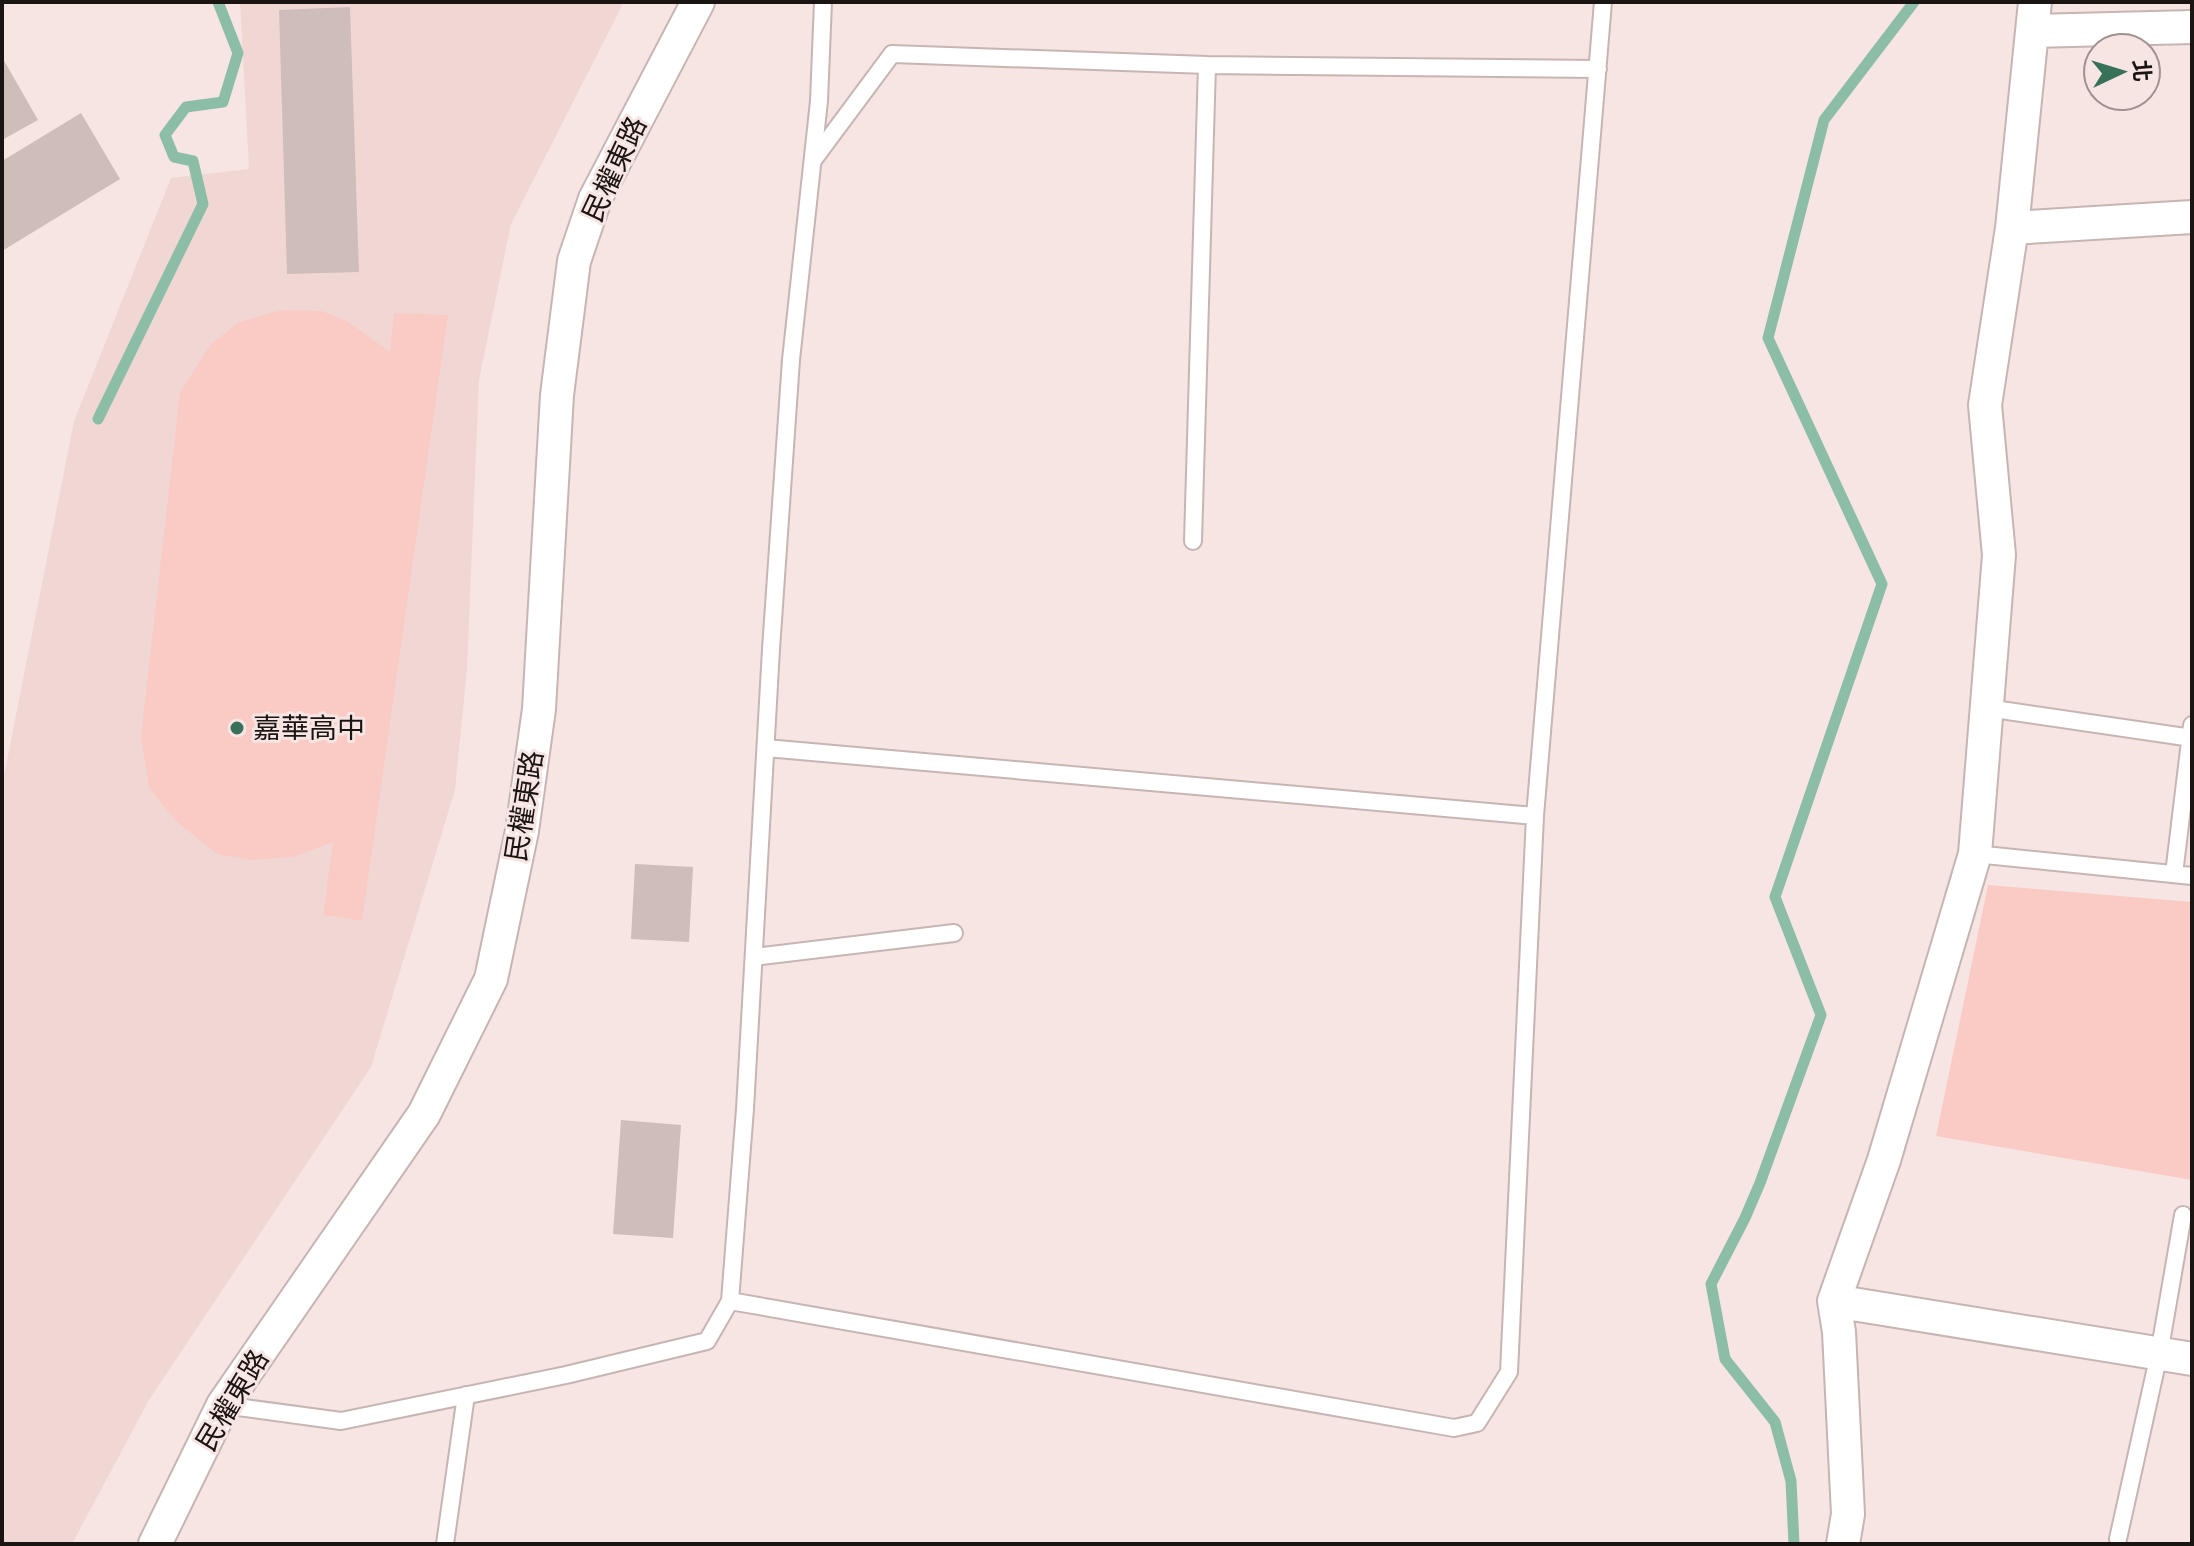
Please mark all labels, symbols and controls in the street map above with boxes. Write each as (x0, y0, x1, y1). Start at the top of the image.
north arrow (2082, 32, 2162, 112)
text: 北 (2128, 59, 2156, 82)
street label: 民權東路 (576, 111, 652, 227)
place label: 嘉華高中 (253, 712, 365, 744)
marker: 嘉華高中 (228, 719, 246, 737)
street label: 民權東路 (499, 748, 549, 864)
street label: 民權東路 (189, 1344, 275, 1456)

